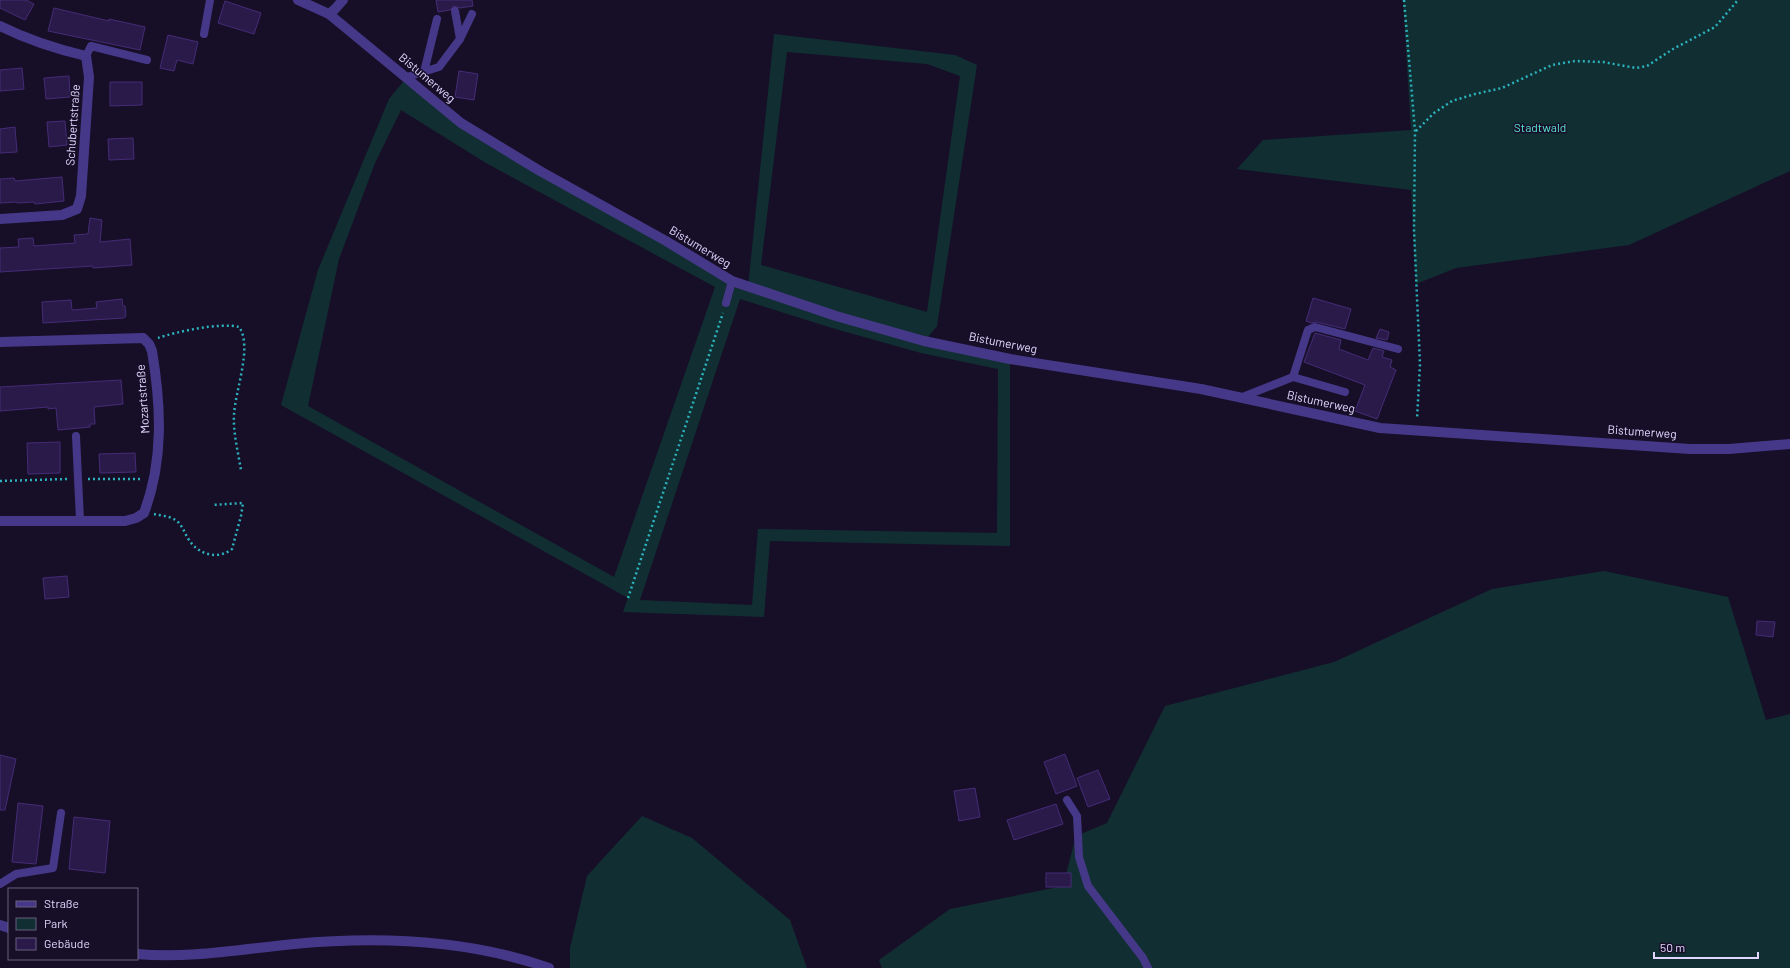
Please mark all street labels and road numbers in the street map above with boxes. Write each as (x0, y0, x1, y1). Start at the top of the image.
street label: Bistumerweg (397, 50, 459, 105)
street label: Schubertstraße (62, 84, 82, 166)
street label: Bistumerweg (667, 222, 734, 270)
street label: Bistumerweg (968, 329, 1039, 356)
street label: Mozartstraße (133, 364, 151, 434)
street label: Bistumerweg (1286, 387, 1357, 415)
street label: Bistumerweg (1607, 422, 1677, 440)

